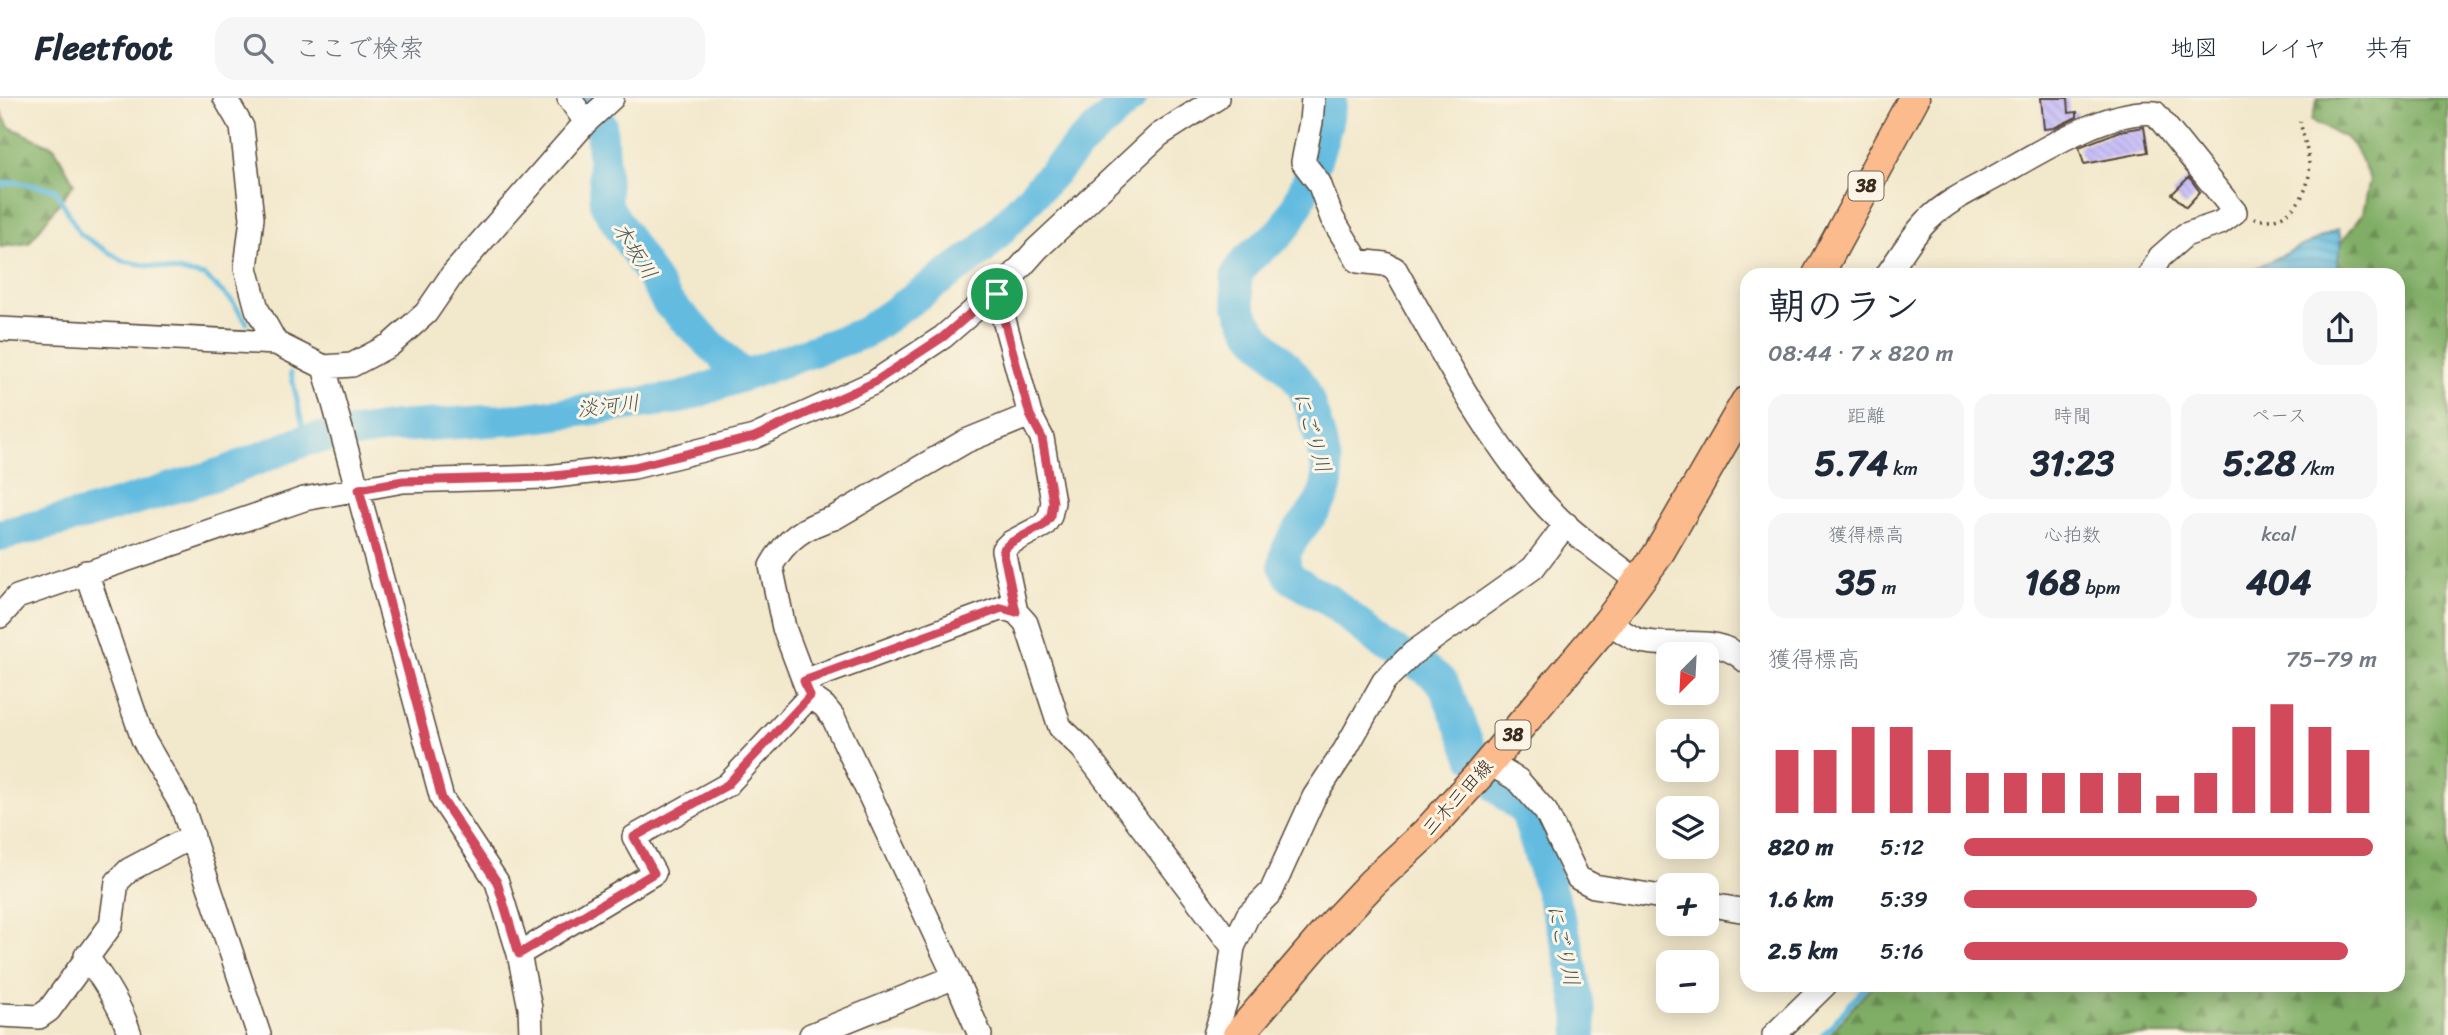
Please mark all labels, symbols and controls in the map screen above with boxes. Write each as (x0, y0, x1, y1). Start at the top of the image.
search box (215, 17, 705, 80)
text: Fleetfoot (35, 19, 173, 77)
text: ここで検索 (295, 25, 425, 71)
text: 地図 (2170, 27, 2218, 69)
text: レイヤ (2256, 27, 2327, 69)
text: 共有 (2365, 27, 2413, 69)
icon: search (239, 29, 277, 67)
road number: 38 (1848, 172, 1884, 200)
water label: 木坂川 (602, 214, 668, 288)
pin (967, 264, 1027, 324)
text: 朝のラン (1768, 273, 1920, 340)
icon: arrive (978, 275, 1016, 313)
button: share (2303, 291, 2377, 365)
text: 08:44 · 7 × 820 m (1768, 333, 1953, 374)
water label: 淡河川 (575, 384, 641, 428)
water label: にごり川 (1282, 386, 1342, 478)
text: 距離 (1847, 399, 1885, 432)
text: 時間 (2053, 399, 2092, 432)
text: ペース (2251, 399, 2307, 432)
text: 5.74 (1814, 432, 1888, 494)
text: 31:23 (2030, 432, 2115, 494)
text: 5:28 (2223, 432, 2296, 494)
text: km (1888, 452, 1918, 485)
text: /km (2296, 452, 2335, 485)
text: 獲得標高 (1828, 518, 1904, 551)
text: 心拍数 (2044, 518, 2101, 551)
text: kcal (2262, 518, 2296, 551)
text: 35 (1836, 551, 1877, 613)
text: 168 (2024, 551, 2081, 613)
text: 404 (2246, 551, 2312, 613)
text: m (1877, 571, 1896, 604)
text: bpm (2081, 571, 2121, 604)
text: 獲得標高 (1768, 639, 1860, 680)
text: 75–79 m (2286, 639, 2377, 680)
north arrow (1656, 642, 1718, 705)
map controls (1656, 642, 1719, 1013)
button: locate (1656, 719, 1719, 782)
road number: 38 (1496, 720, 1530, 750)
street label: 三木三田線 (1413, 751, 1501, 844)
button: layers (1656, 796, 1719, 859)
text: 820 m (1768, 827, 1833, 868)
text: 5:12 (1880, 827, 1924, 868)
button: + (1656, 873, 1719, 936)
text: 1.6 km (1768, 879, 1834, 920)
text: 5:39 (1880, 879, 1928, 920)
water label: にごり川 (1535, 900, 1591, 990)
text: 2.5 km (1768, 931, 1838, 972)
text: 5:16 (1880, 931, 1924, 972)
button: − (1656, 950, 1719, 1013)

